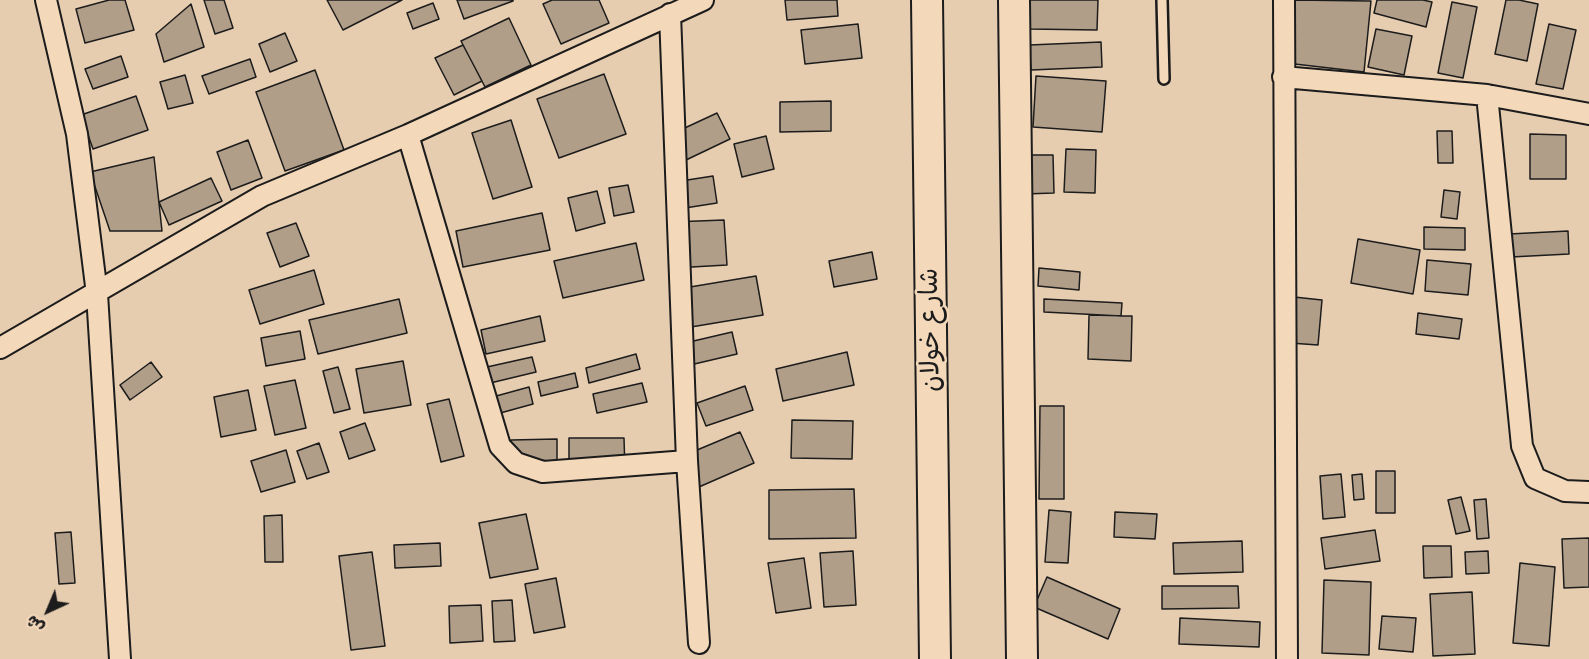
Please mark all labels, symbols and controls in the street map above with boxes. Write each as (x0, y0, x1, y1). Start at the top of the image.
street label: شارع خولان (914, 268, 948, 392)
north arrow (18, 581, 78, 641)
text: ش (22, 611, 49, 637)

